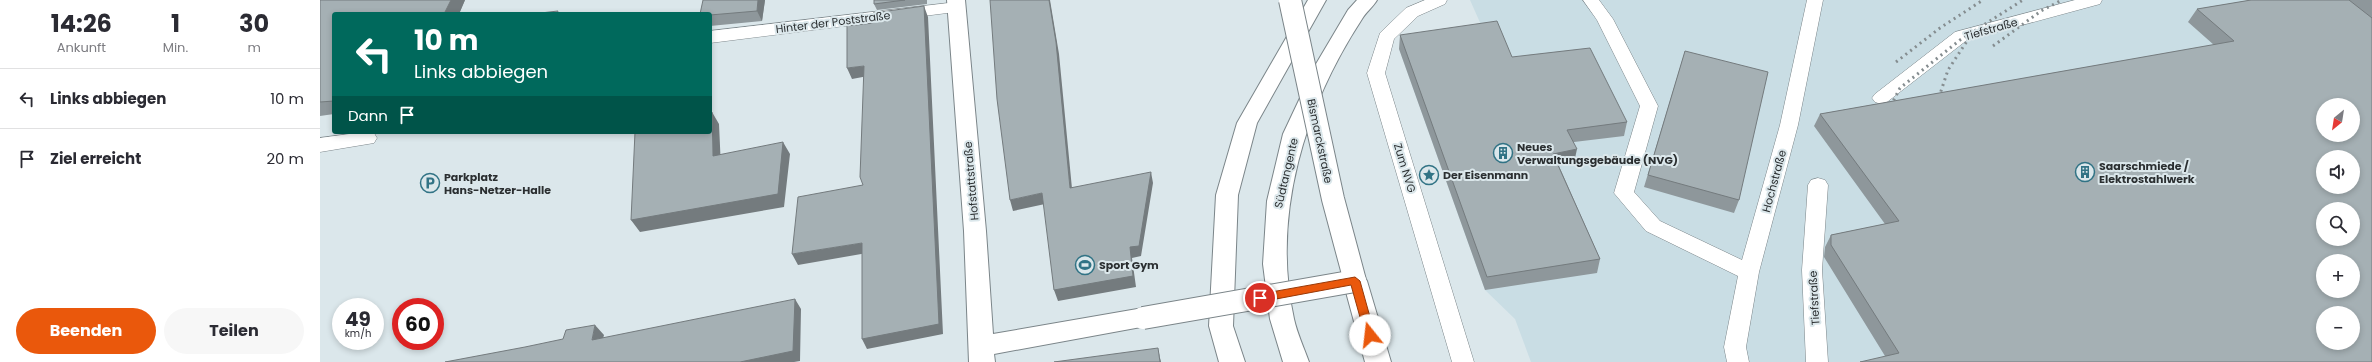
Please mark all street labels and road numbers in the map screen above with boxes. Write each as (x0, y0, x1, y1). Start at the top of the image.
street label: Hinter der Poststraße (775, 7, 891, 37)
street label: Tiefstraße (1963, 14, 2020, 44)
street label: Bismarckstraße (1303, 97, 1337, 185)
street label: Südtangente (1270, 136, 1302, 210)
street label: Hofstattstraße (960, 141, 982, 221)
street label: Zum NVG (1390, 141, 1420, 195)
street label: Hochstraße (1758, 148, 1790, 214)
street label: Tiefstraße (1805, 270, 1823, 326)

